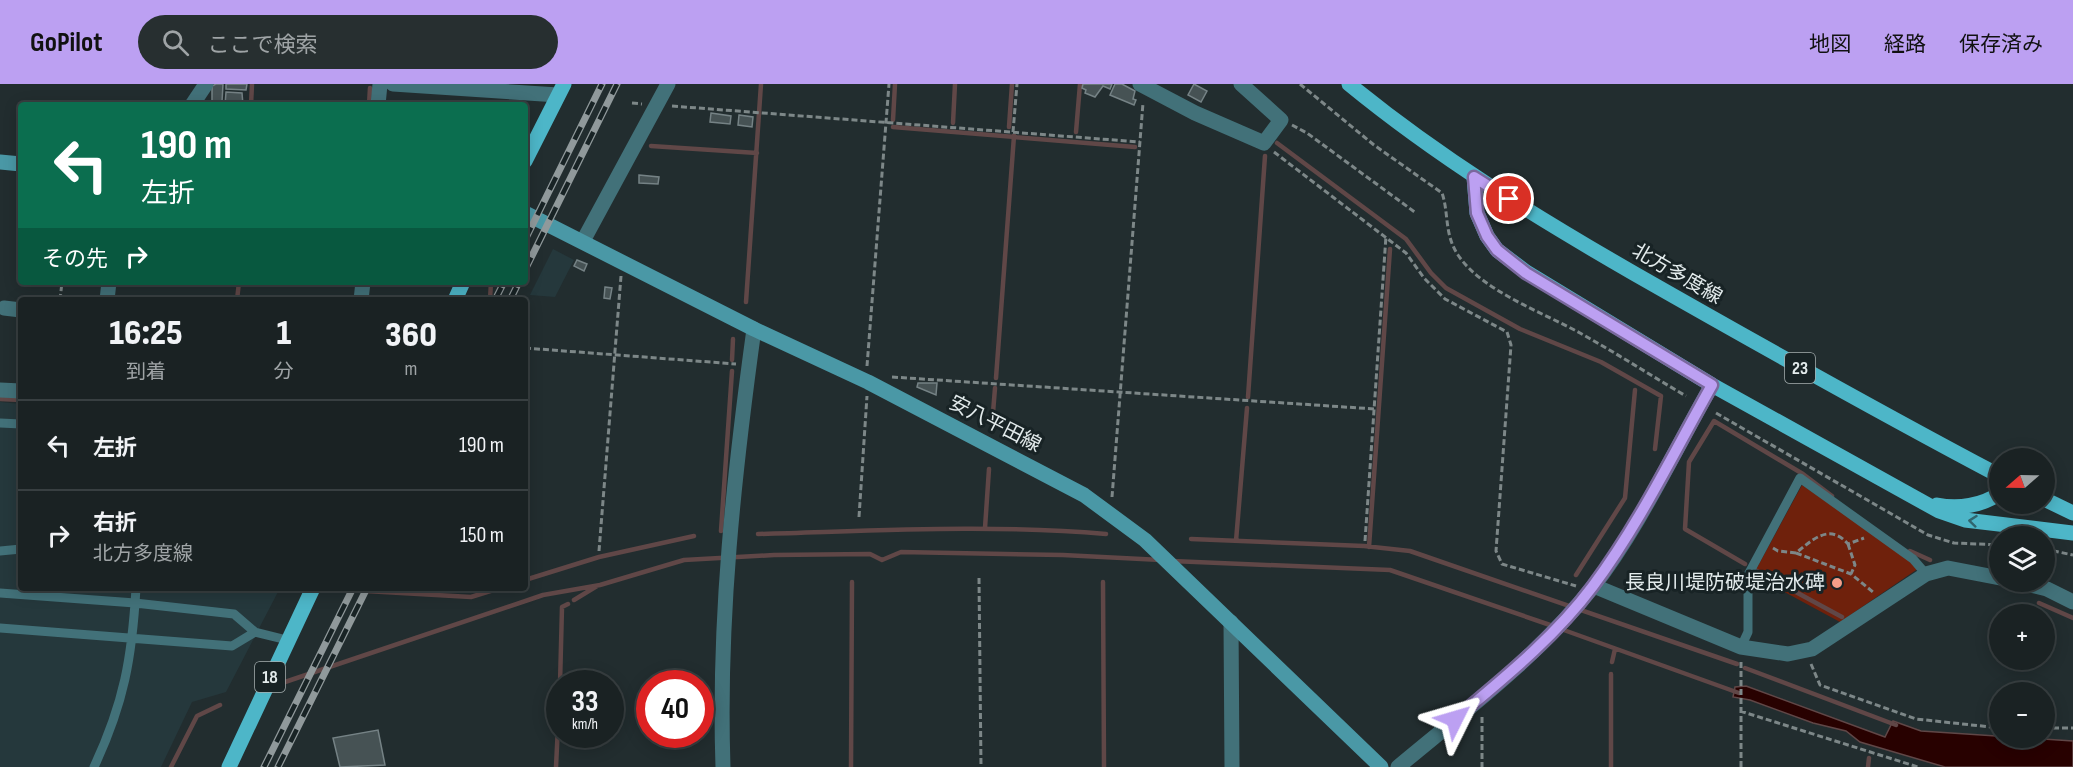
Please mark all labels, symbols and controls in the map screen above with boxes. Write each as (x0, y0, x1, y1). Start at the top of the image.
search box (138, 15, 558, 69)
text: GoPilot (30, 26, 102, 59)
icon: search (159, 26, 192, 59)
text: ここで検索 (207, 32, 317, 59)
text: 地図 (1809, 32, 1851, 57)
text: 経路 (1884, 32, 1926, 57)
text: 保存済み (1959, 32, 2043, 57)
text: 190 m (141, 120, 232, 171)
icon: left (42, 126, 120, 204)
pin (1483, 173, 1534, 224)
text: 左折 (141, 178, 195, 210)
icon: arrive (1492, 182, 1525, 215)
street label: 北方多度線 (1628, 239, 1726, 309)
icon: right (120, 240, 153, 273)
text: その先 (42, 246, 108, 273)
text: 16:25 (109, 312, 183, 355)
text: 1 (276, 312, 291, 355)
text: 360 (385, 314, 437, 357)
road number: 23 (1785, 353, 1815, 383)
text: m (405, 357, 417, 381)
text: 到着 (126, 360, 166, 384)
text: 分 (274, 360, 294, 384)
street label: 安八平田線 (945, 391, 1045, 457)
icon: left (42, 429, 75, 462)
text: 190 m (459, 432, 504, 459)
text: 左折 (93, 435, 137, 462)
north arrow (1989, 448, 2055, 514)
map controls (1989, 448, 2055, 748)
text: 右折 (93, 510, 137, 537)
one-way arrow (1969, 515, 1978, 528)
icon: right (42, 519, 75, 552)
text: 150 m (460, 522, 504, 549)
button: layers (1989, 526, 2055, 592)
text: 北方多度線 (93, 542, 193, 566)
place label: 長良川堤防破堤治水碑 (1625, 571, 1825, 595)
marker: 長良川堤防破堤治水碑 (1830, 576, 1844, 590)
button: + (1989, 604, 2055, 670)
road number: 18 (255, 662, 285, 692)
speed limit sign: 40 (636, 670, 714, 748)
button: − (1989, 682, 2055, 748)
text: 33 (572, 684, 598, 720)
position arrow (1423, 687, 1487, 751)
text: km/h (572, 715, 598, 734)

